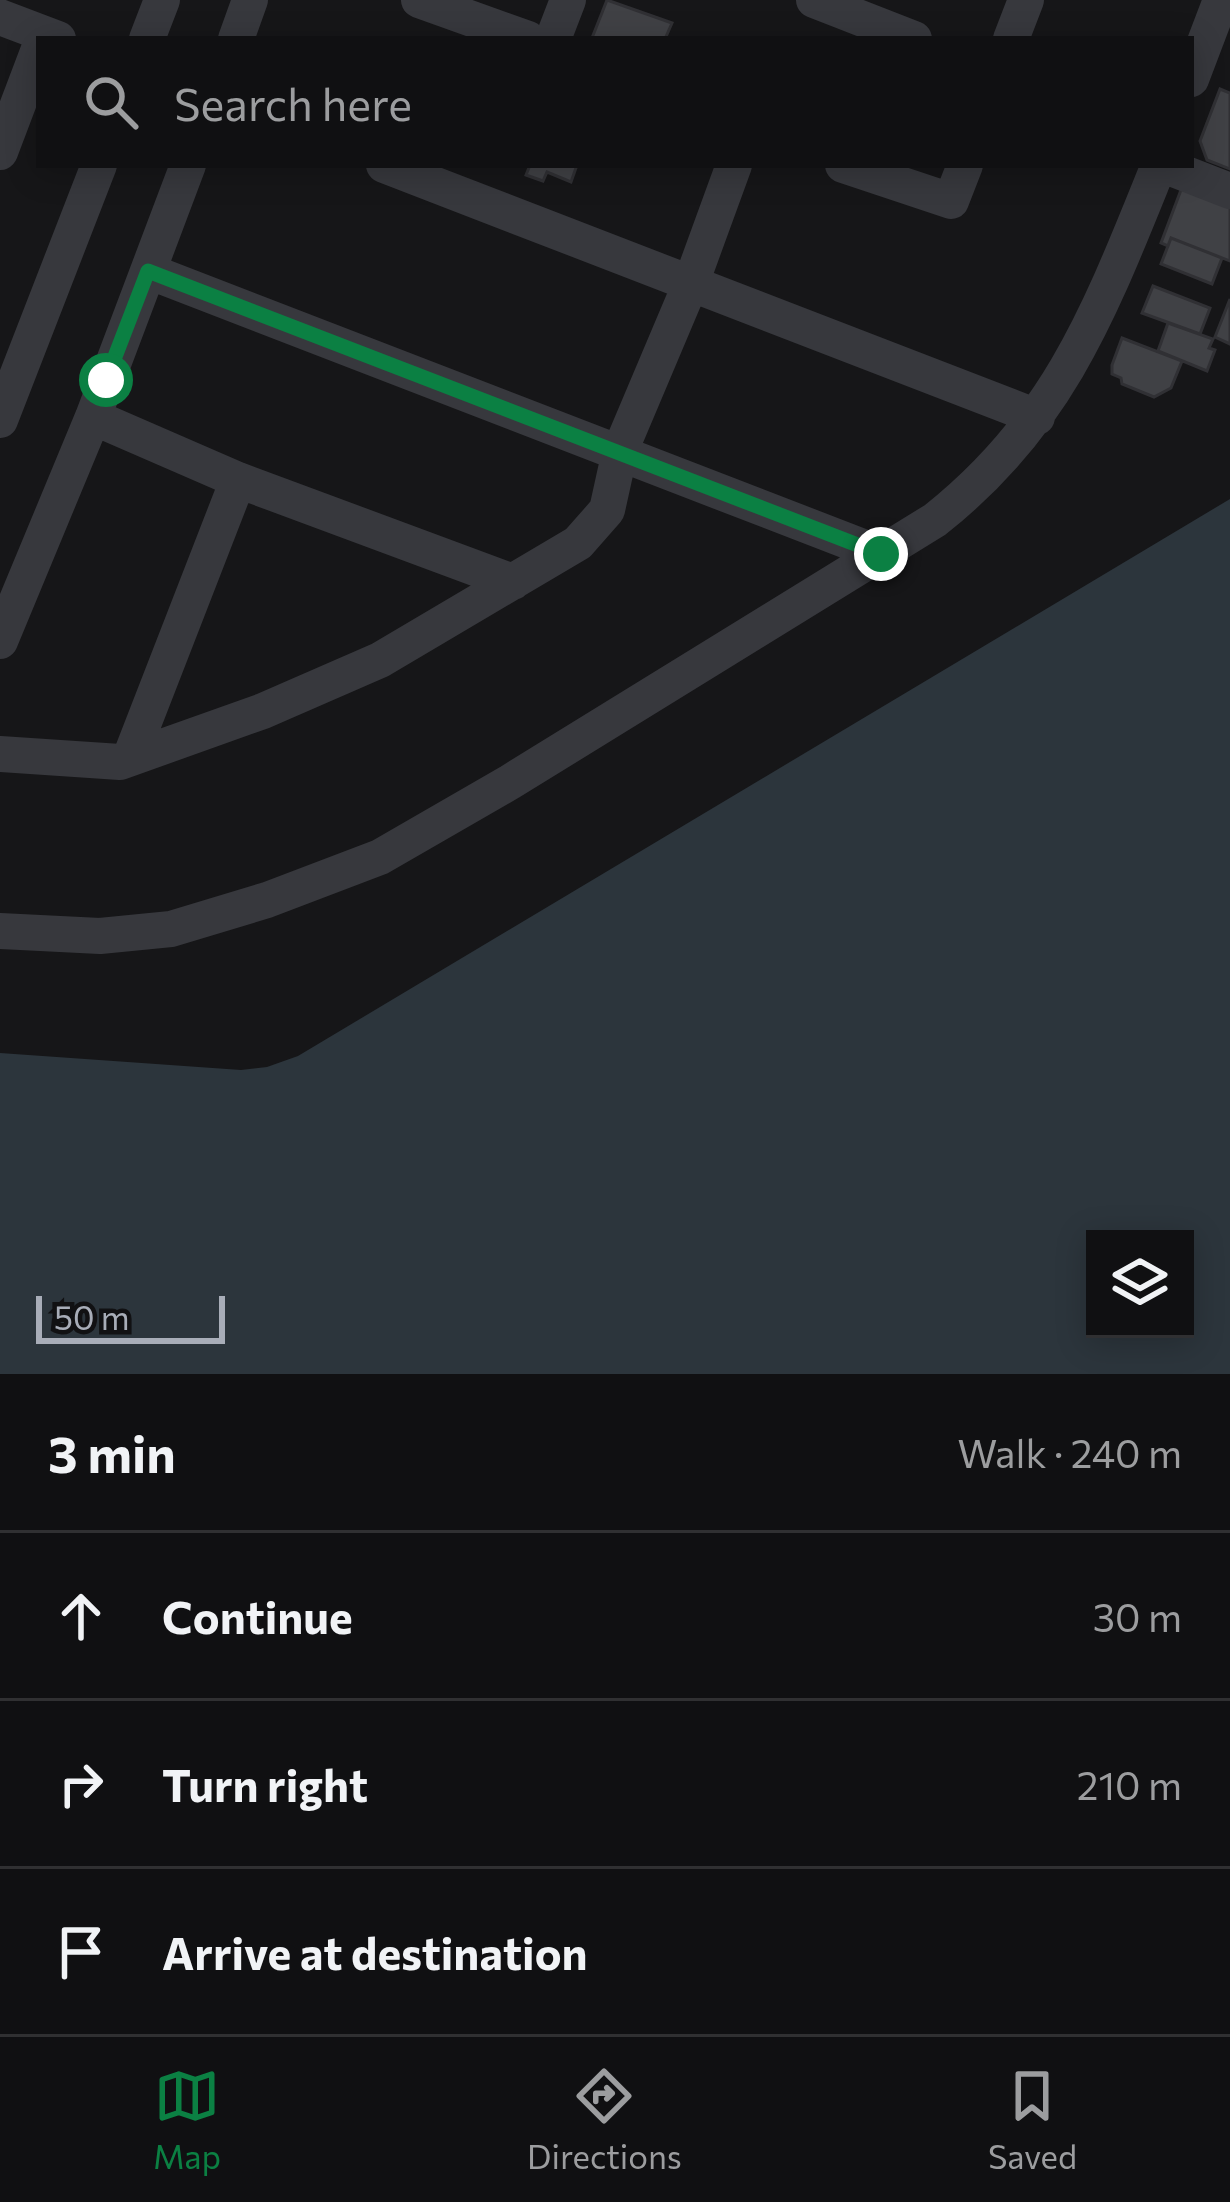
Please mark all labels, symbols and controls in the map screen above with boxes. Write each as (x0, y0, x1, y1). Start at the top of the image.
search box (36, 36, 1194, 168)
icon: search (78, 69, 144, 135)
text: Search here (174, 75, 412, 130)
route start (79, 353, 133, 407)
route end (854, 527, 908, 581)
map controls (1086, 1230, 1194, 1338)
button: layers (1086, 1230, 1194, 1338)
scale bar (36, 1290, 225, 1343)
text: 50 m (54, 1296, 130, 1337)
text: 3 min (48, 1421, 176, 1484)
text: Walk · 240 m (957, 1428, 1182, 1476)
icon: ahead (48, 1583, 114, 1649)
text: Continue (162, 1588, 353, 1643)
text: 30 m (1093, 1592, 1182, 1640)
icon: right (48, 1751, 114, 1817)
text: Turn right (162, 1756, 368, 1811)
text: 210 m (1077, 1760, 1182, 1808)
icon: arrive (48, 1919, 114, 1985)
text: Arrive at destination (162, 1924, 588, 1979)
tab: Map (153, 2063, 221, 2176)
tab: Directions (527, 2063, 682, 2176)
tab: Saved (988, 2063, 1077, 2176)

